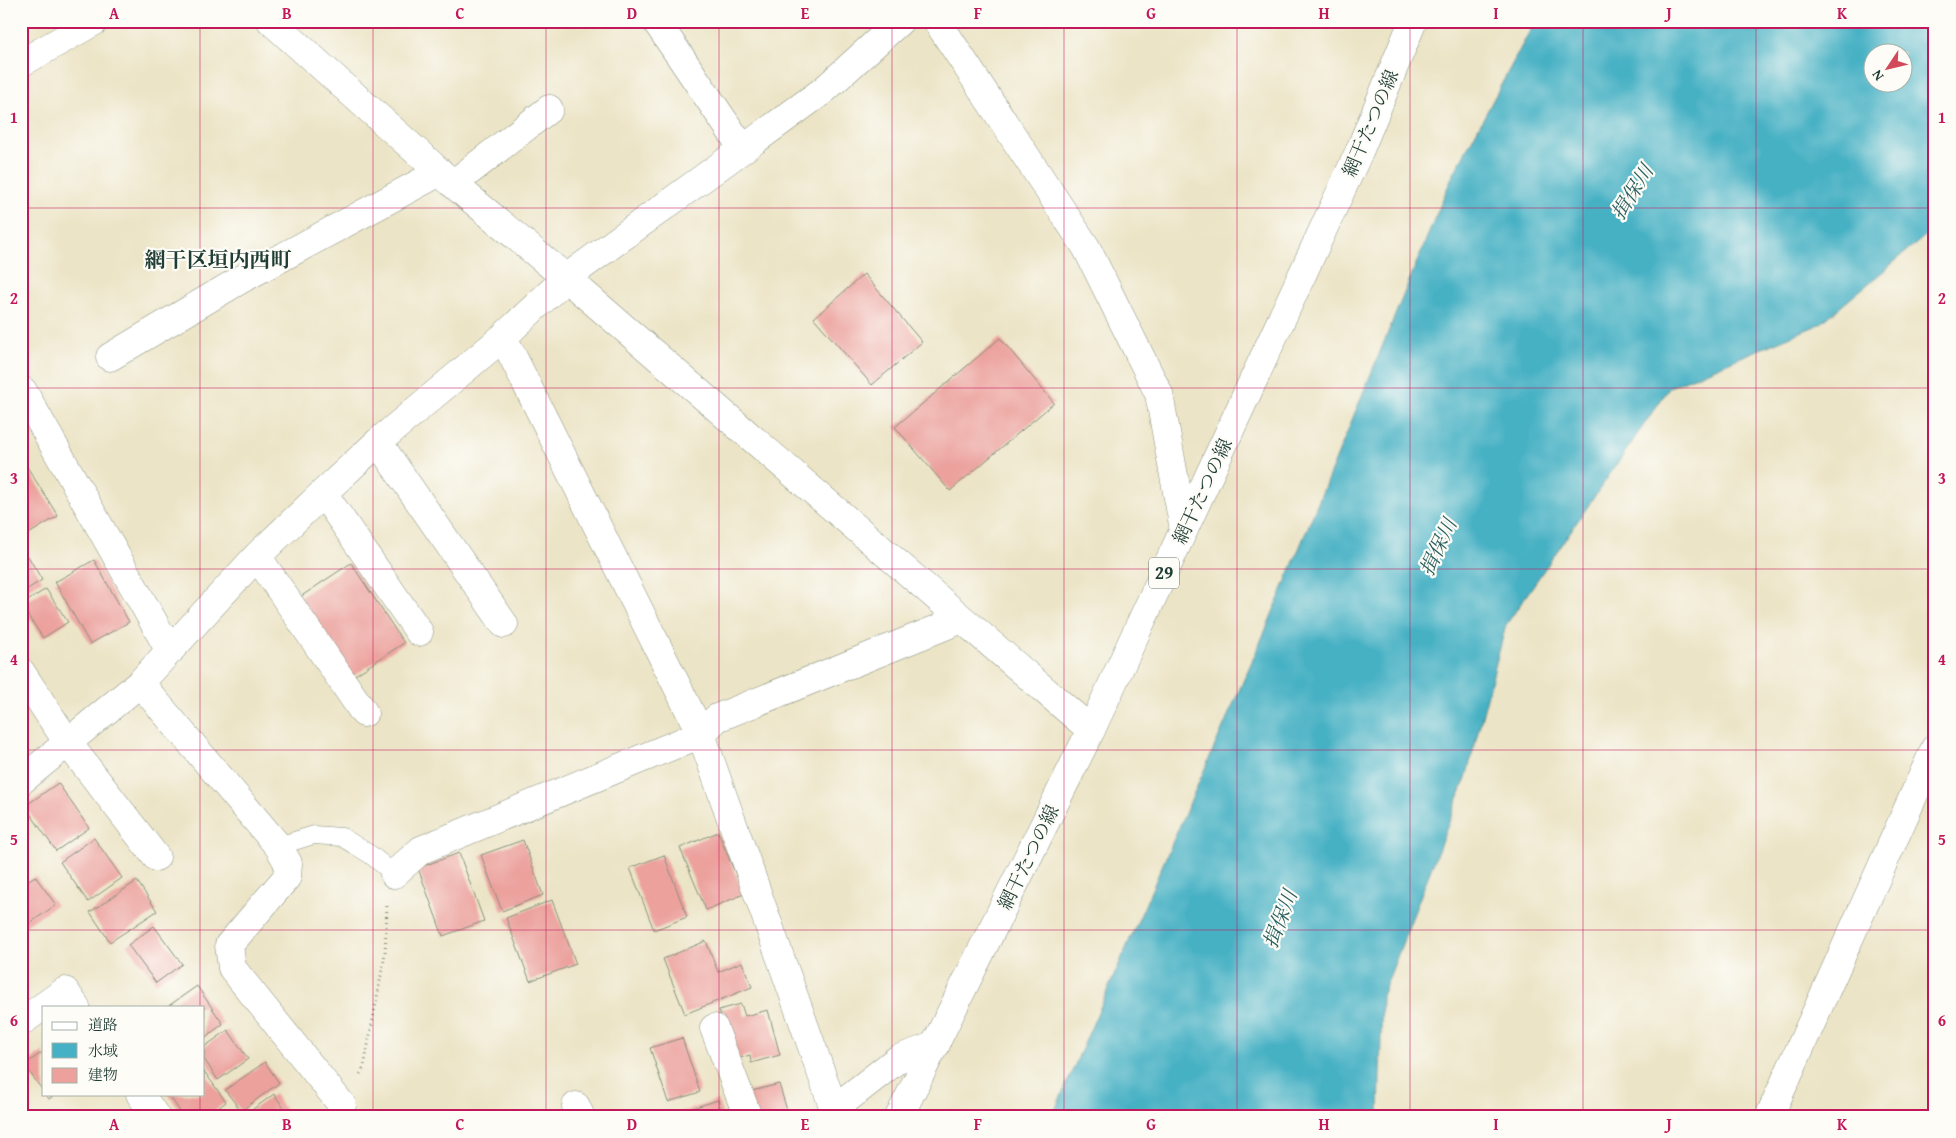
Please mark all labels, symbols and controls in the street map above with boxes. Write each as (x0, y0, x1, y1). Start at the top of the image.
text: A (109, 1, 120, 25)
text: B (282, 1, 292, 25)
text: C (455, 1, 465, 25)
text: D (627, 1, 637, 25)
text: E (801, 1, 810, 25)
text: F (974, 1, 982, 25)
text: G (1146, 1, 1156, 25)
text: H (1318, 1, 1330, 25)
text: I (1493, 1, 1499, 25)
text: J (1663, 1, 1672, 25)
text: K (1837, 1, 1848, 25)
north arrow (1864, 42, 1914, 92)
street label: 網干たつの線 (1335, 65, 1405, 181)
text: N (1866, 65, 1888, 85)
text: 1 (10, 105, 18, 129)
text: 1 (1938, 105, 1946, 129)
water label: 揖保川 (1603, 157, 1661, 225)
district label: 網干区垣内西町 (145, 244, 292, 275)
text: 2 (10, 286, 18, 310)
text: 2 (1938, 286, 1946, 310)
street label: 網干たつの線 (1165, 433, 1239, 549)
text: 3 (10, 466, 18, 490)
text: 3 (1938, 466, 1946, 490)
water label: 揖保川 (1412, 512, 1464, 580)
road number: 29 (1149, 558, 1179, 588)
text: 4 (10, 647, 18, 671)
text: 4 (1938, 647, 1946, 671)
street label: 網干たつの線 (990, 800, 1066, 914)
text: 5 (10, 827, 18, 851)
text: 5 (1938, 827, 1946, 851)
water label: 揖保川 (1255, 884, 1305, 952)
legend (42, 1006, 205, 1096)
text: 6 (10, 1008, 18, 1032)
text: 6 (1938, 1008, 1946, 1032)
text: 道路 (88, 1014, 118, 1035)
text: 水域 (88, 1040, 118, 1061)
text: 建物 (88, 1064, 118, 1085)
text: A (109, 1112, 120, 1136)
text: B (282, 1112, 292, 1136)
text: C (455, 1112, 465, 1136)
text: D (627, 1112, 637, 1136)
text: E (801, 1112, 810, 1136)
text: F (974, 1112, 982, 1136)
text: G (1146, 1112, 1156, 1136)
text: H (1318, 1112, 1330, 1136)
text: I (1493, 1112, 1499, 1136)
text: J (1663, 1112, 1672, 1136)
text: K (1837, 1112, 1848, 1136)

